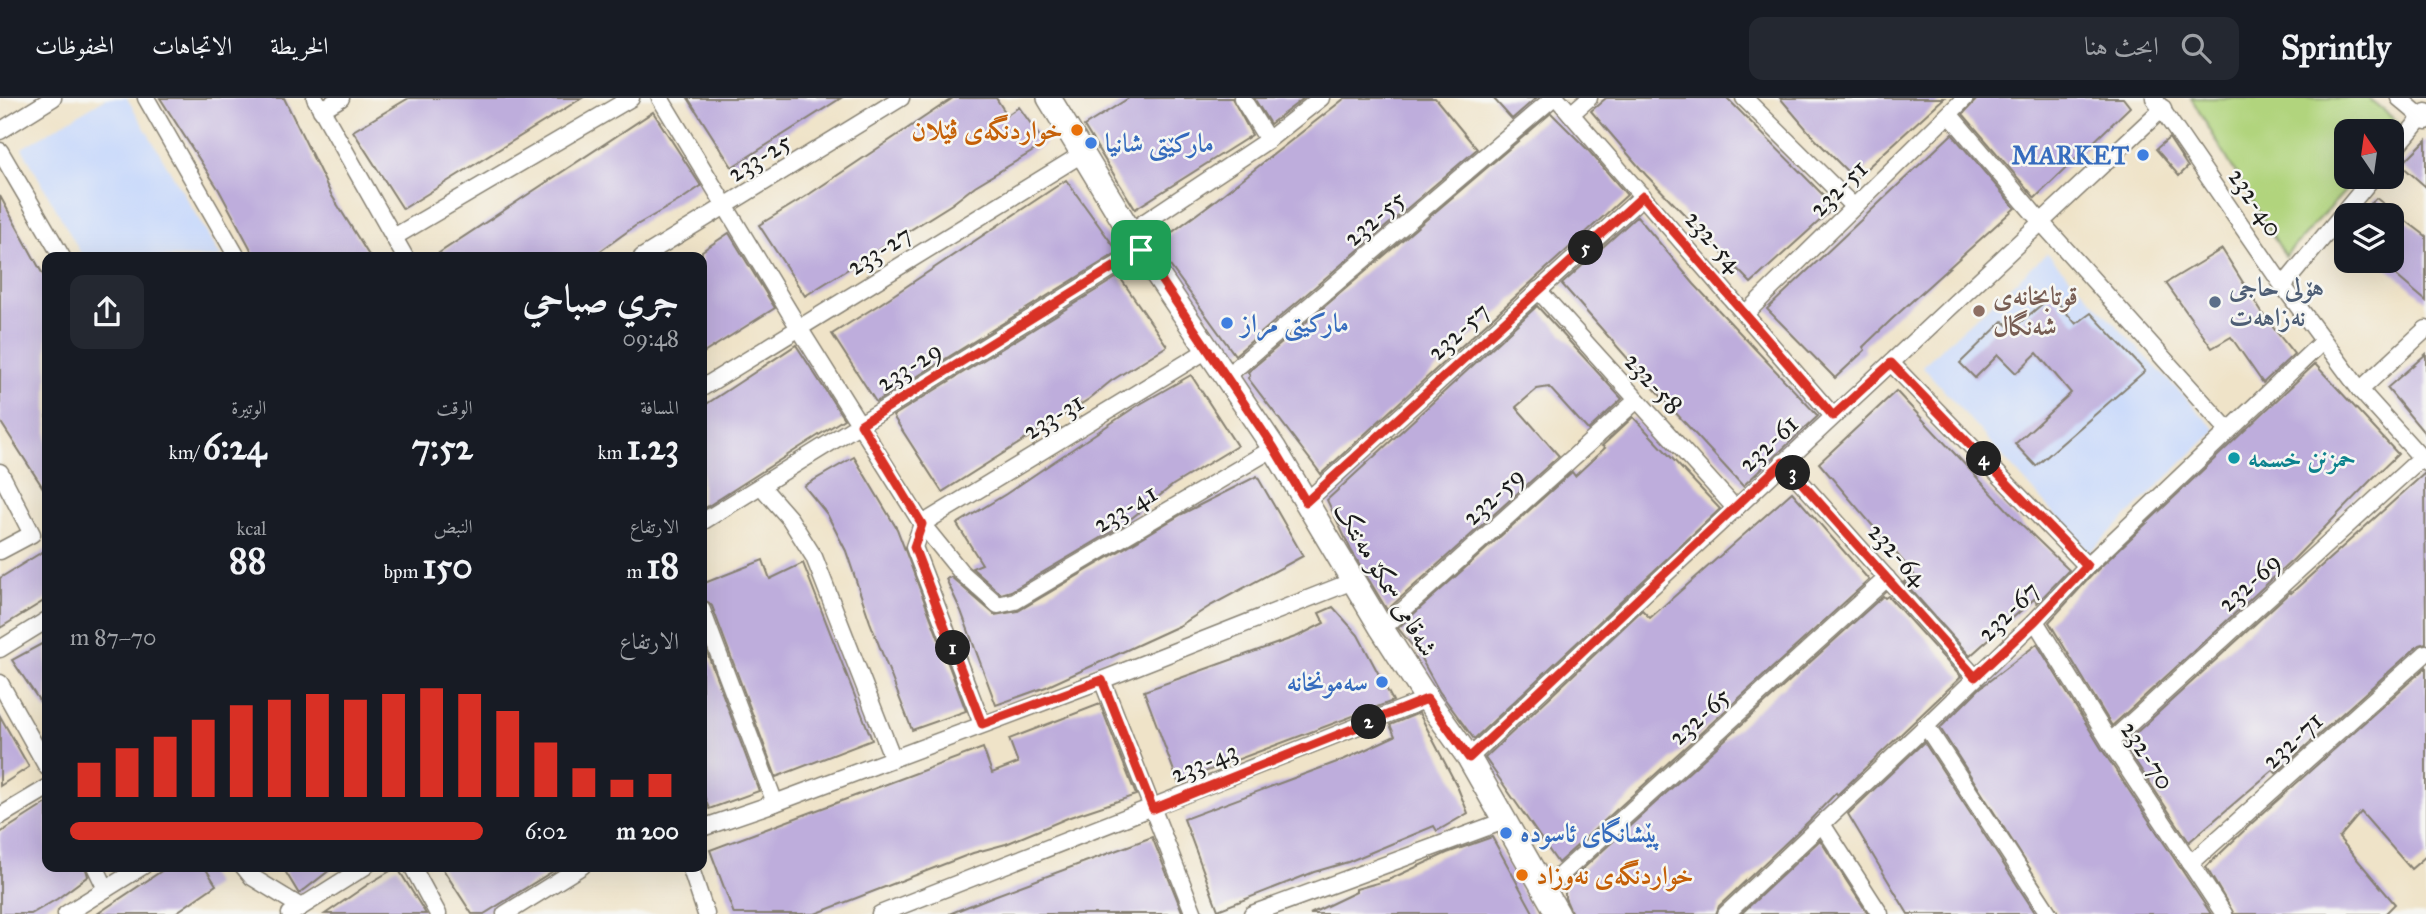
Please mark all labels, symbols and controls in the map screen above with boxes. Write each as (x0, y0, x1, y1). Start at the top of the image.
search box (1749, 17, 2239, 80)
text: Sprintly (2281, 28, 2391, 68)
icon: search (2177, 29, 2215, 67)
text: ابحث هنا (2084, 30, 2159, 62)
text: المحفوظات (35, 31, 114, 61)
text: الاتجاهات (152, 31, 232, 61)
text: الخريطة (270, 31, 329, 61)
place label: خواردنگەی ڤێلان (911, 114, 1063, 147)
north arrow (2334, 119, 2404, 189)
map controls (2334, 119, 2404, 273)
marker: خواردنگەی ڤێلان (1069, 122, 1085, 138)
street label: 233-25 (721, 125, 797, 189)
place label: مارکێتی شانیا (1105, 127, 1214, 162)
marker: مارکێتی شانیا (1083, 135, 1099, 151)
place label: MARKET (2012, 139, 2129, 171)
marker: MARKET (2135, 147, 2151, 163)
street label: 232-51 (1802, 152, 1874, 224)
street label: 232-40 (2221, 161, 2291, 243)
street label: 232-55 (1337, 183, 1411, 253)
street label: 232-54 (1678, 203, 1750, 279)
button: layers (2334, 203, 2404, 273)
street label: 233-27 (841, 218, 917, 282)
pin (1111, 220, 1171, 280)
pin: 5 (1568, 230, 1604, 266)
icon: arrive (1122, 231, 1160, 269)
text: 5 (1581, 236, 1590, 259)
place label: هۆلی حاجی نەزاهەت (2228, 271, 2324, 333)
button: share (70, 275, 144, 349)
text: جري صباحي (522, 275, 679, 321)
place label: قوتابخانەی شەنگال (1993, 280, 2078, 342)
marker: هۆلی حاجی نەزاهەت (2207, 294, 2223, 310)
street label: 232-57 (1420, 295, 1496, 367)
marker: قوتابخانەی شەنگال (1971, 303, 1987, 319)
place label: مارکیتی مراز (1238, 307, 1349, 342)
marker: مارکیتی مراز (1219, 315, 1235, 331)
text: 09:48 (622, 324, 679, 352)
street label: 233-29 (870, 334, 948, 398)
street label: 232-58 (1618, 345, 1690, 421)
street label: 233-31 (1017, 386, 1089, 446)
text: الوتيرة (231, 396, 266, 419)
text: الوقت (436, 396, 473, 419)
text: المسافة (640, 396, 679, 419)
street label: 232-61 (1732, 408, 1804, 478)
text: 6:24 (203, 426, 266, 469)
text: 7:52 (412, 426, 473, 469)
text: 1.23 (627, 426, 679, 469)
text: /km (169, 441, 203, 464)
text: km (598, 441, 627, 464)
pin: 4 (1966, 442, 2002, 476)
place label: حمزنن خسمه (2248, 442, 2356, 475)
text: 4 (1978, 447, 1989, 470)
marker: حمزنن خسمه (2226, 450, 2242, 466)
pin: 3 (1776, 456, 1811, 490)
street label: 232-59 (1455, 460, 1531, 532)
street label: 233-41 (1087, 477, 1163, 539)
street label: شەقامی سمکۆ مەنتک (1326, 496, 1445, 663)
text: النبض (434, 515, 473, 538)
text: الارتفاع (630, 515, 679, 538)
street label: 232-64 (1861, 516, 1935, 593)
text: kcal (236, 517, 266, 540)
text: 88 (229, 540, 266, 583)
text: 150 (422, 545, 473, 588)
text: 18 (647, 545, 679, 588)
street label: 232-69 (2211, 545, 2287, 619)
text: bpm (384, 560, 422, 583)
text: m (627, 560, 647, 583)
street label: 232-67 (1970, 574, 2046, 648)
text: 70–87 m (70, 623, 157, 651)
text: الارتفاع (619, 627, 679, 655)
pin: 1 (936, 630, 970, 666)
text: 1 (949, 636, 956, 659)
place label: سەمونخانە (1287, 666, 1368, 699)
marker: سەمونخانە (1374, 674, 1390, 690)
street label: 232-65 (1661, 680, 1737, 752)
pin: 2 (1352, 704, 1386, 740)
street label: 232-71 (2255, 704, 2329, 776)
text: 2 (1364, 710, 1373, 733)
street label: 232-70 (2114, 715, 2182, 795)
street label: 233-43 (1166, 734, 1242, 790)
place label: پێشانگای ئاسودە (1520, 816, 1660, 851)
text: 6:02 (525, 817, 567, 845)
text: 200 m (617, 817, 679, 845)
marker: پێشانگای ئاسودە (1498, 825, 1514, 841)
place label: خواردنگەی نەوزاد (1536, 859, 1694, 892)
marker: خواردنگەی نەوزاد (1514, 867, 1530, 883)

